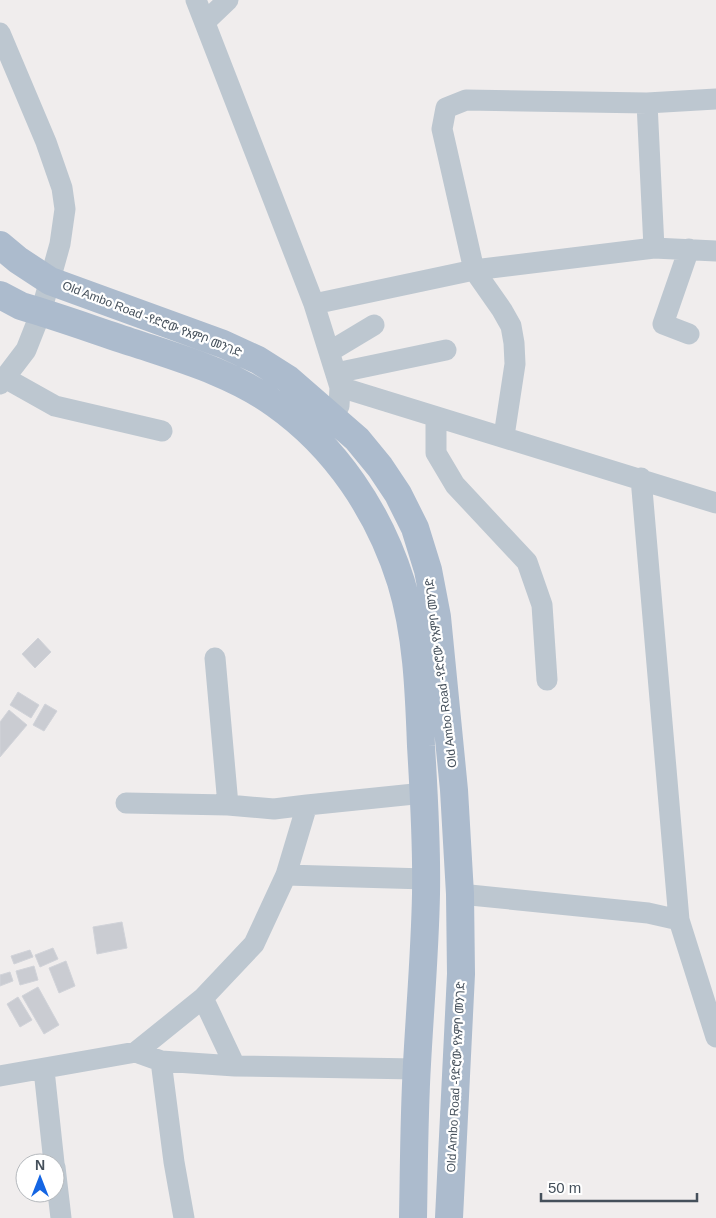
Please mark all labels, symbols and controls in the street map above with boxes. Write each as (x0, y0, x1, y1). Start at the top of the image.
street label: Old Ambo Road -የድሮው የአምቦ መንገድ (60, 278, 244, 360)
street label: Old Ambo Road -የድሮው የአምቦ መንገድ (422, 577, 460, 769)
street label: Old Ambo Road -የድሮው የአምቦ መንገድ (444, 981, 468, 1173)
north arrow (15, 1153, 65, 1203)
text: N (35, 1157, 45, 1173)
scale bar (541, 1170, 697, 1202)
text: 50 m (548, 1179, 581, 1196)

